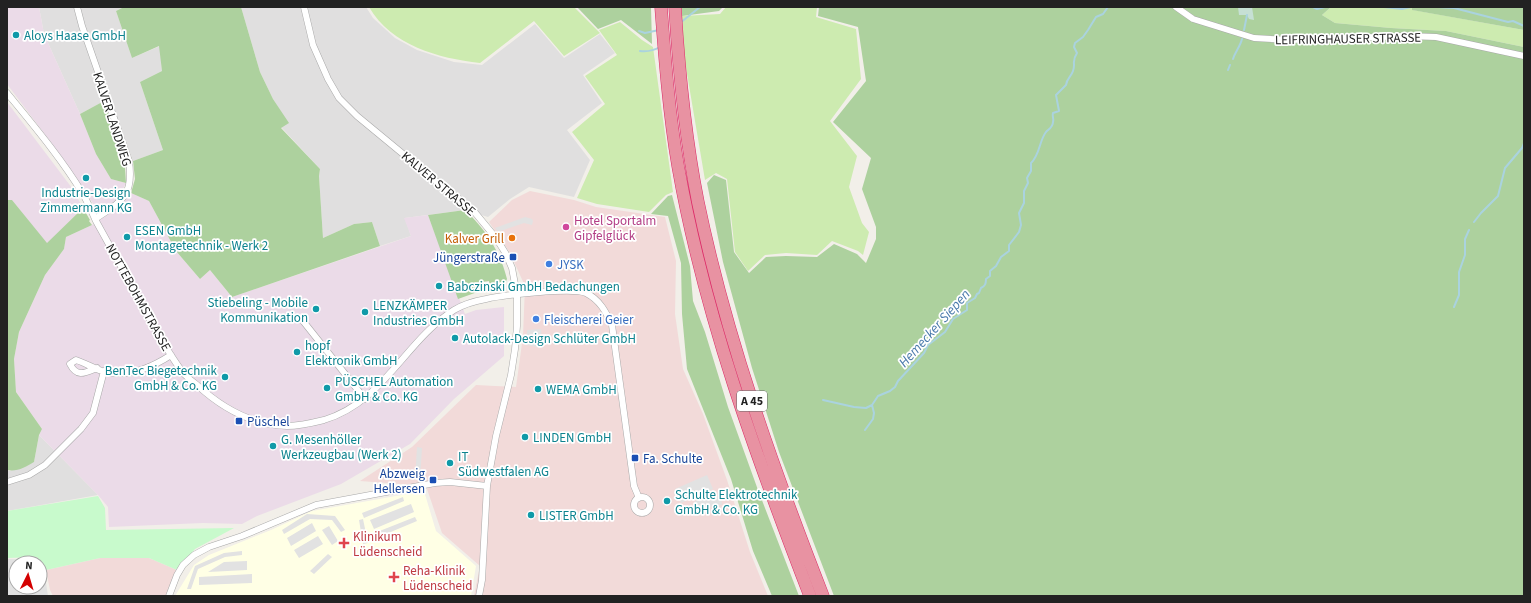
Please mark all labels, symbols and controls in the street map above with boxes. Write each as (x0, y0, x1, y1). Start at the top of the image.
place label: Aloys Haase GmbH (24, 27, 126, 45)
street label: LEIFRINGHAUSER STRASSE (1275, 29, 1421, 49)
marker: Aloys Haase GmbH (11, 30, 21, 40)
street label: KALVER LANDWEG (88, 70, 136, 169)
street label: KALVER STRASSE (397, 147, 479, 220)
marker: Industrie-Design Zimmermann KG (81, 173, 91, 183)
place label: Industrie-Design Zimmermann KG (40, 184, 132, 217)
place label: Hotel Sportalm Gipfelglück (574, 212, 656, 245)
place label: ESEN GmbH Montagetechnik - Werk 2 (135, 222, 268, 255)
marker: Hotel Sportalm Gipfelglück (561, 222, 571, 232)
place label: Kalver Grill (445, 230, 504, 248)
marker: ESEN GmbH Montagetechnik - Werk 2 (122, 232, 132, 242)
marker: Kalver Grill (507, 233, 517, 243)
street label: NOTTEBOHMSTRASSE (101, 240, 175, 355)
place label: Jüngerstraße (433, 249, 505, 267)
marker: Jüngerstraße (508, 252, 518, 262)
place label: JYSK (557, 256, 584, 274)
marker: JYSK (544, 259, 554, 269)
place label: Babczinski GmbH Bedachungen (447, 278, 620, 296)
marker: Babczinski GmbH Bedachungen (434, 281, 444, 291)
water label: Hemecker Siepen (894, 285, 975, 372)
place label: Stiebeling - Mobile Kommunikation (208, 294, 308, 327)
place label: LENZKÄMPER Industries GmbH (373, 297, 464, 330)
marker: Stiebeling - Mobile Kommunikation (311, 304, 321, 314)
marker: LENZKÄMPER Industries GmbH (360, 307, 370, 317)
place label: Fleischerei Geier (544, 311, 634, 329)
marker: Fleischerei Geier (531, 314, 541, 324)
place label: Autolack-Design Schlüter GmbH (463, 330, 636, 348)
marker: Autolack-Design Schlüter GmbH (450, 333, 460, 343)
place label: hopf Elektronik GmbH (305, 337, 397, 370)
marker: hopf Elektronik GmbH (292, 347, 302, 357)
place label: BenTec Biegetechnik GmbH & Co. KG (105, 362, 218, 395)
marker: BenTec Biegetechnik GmbH & Co. KG (220, 372, 230, 382)
place label: PÜSCHEL Automation GmbH & Co. KG (335, 373, 453, 406)
place label: WEMA GmbH (546, 381, 617, 399)
marker: PÜSCHEL Automation GmbH & Co. KG (322, 383, 332, 393)
marker: WEMA GmbH (533, 384, 543, 394)
road number: A 45 (737, 391, 767, 411)
place label: Püschel (247, 413, 290, 431)
marker: Püschel (234, 416, 244, 426)
place label: LINDEN GmbH (533, 429, 611, 447)
place label: G. Mesenhöller Werkzeugbau (Werk 2) (281, 431, 402, 464)
marker: LINDEN GmbH (520, 432, 530, 442)
marker: G. Mesenhöller Werkzeugbau (Werk 2) (268, 441, 278, 451)
place label: IT Südwestfalen AG (458, 448, 549, 481)
place label: Fa. Schulte (643, 450, 702, 468)
marker: Fa. Schulte (630, 453, 640, 463)
marker: IT Südwestfalen AG (445, 458, 455, 468)
place label: Abzweig Hellersen (374, 465, 425, 498)
marker: Abzweig Hellersen (428, 475, 438, 485)
place label: Schulte Elektrotechnik GmbH & Co. KG (675, 486, 798, 519)
marker: Schulte Elektrotechnik GmbH & Co. KG (662, 496, 672, 506)
place label: LISTER GmbH (539, 507, 614, 525)
marker: LISTER GmbH (526, 510, 536, 520)
place label: Klinikum Lüdenscheid (353, 528, 422, 561)
marker: Klinikum Lüdenscheid (338, 537, 350, 549)
north arrow (8, 555, 48, 595)
text: N (25, 558, 33, 573)
place label: Reha-Klinik Lüdenscheid (403, 562, 472, 595)
marker: Reha-Klinik Lüdenscheid (388, 571, 400, 583)

